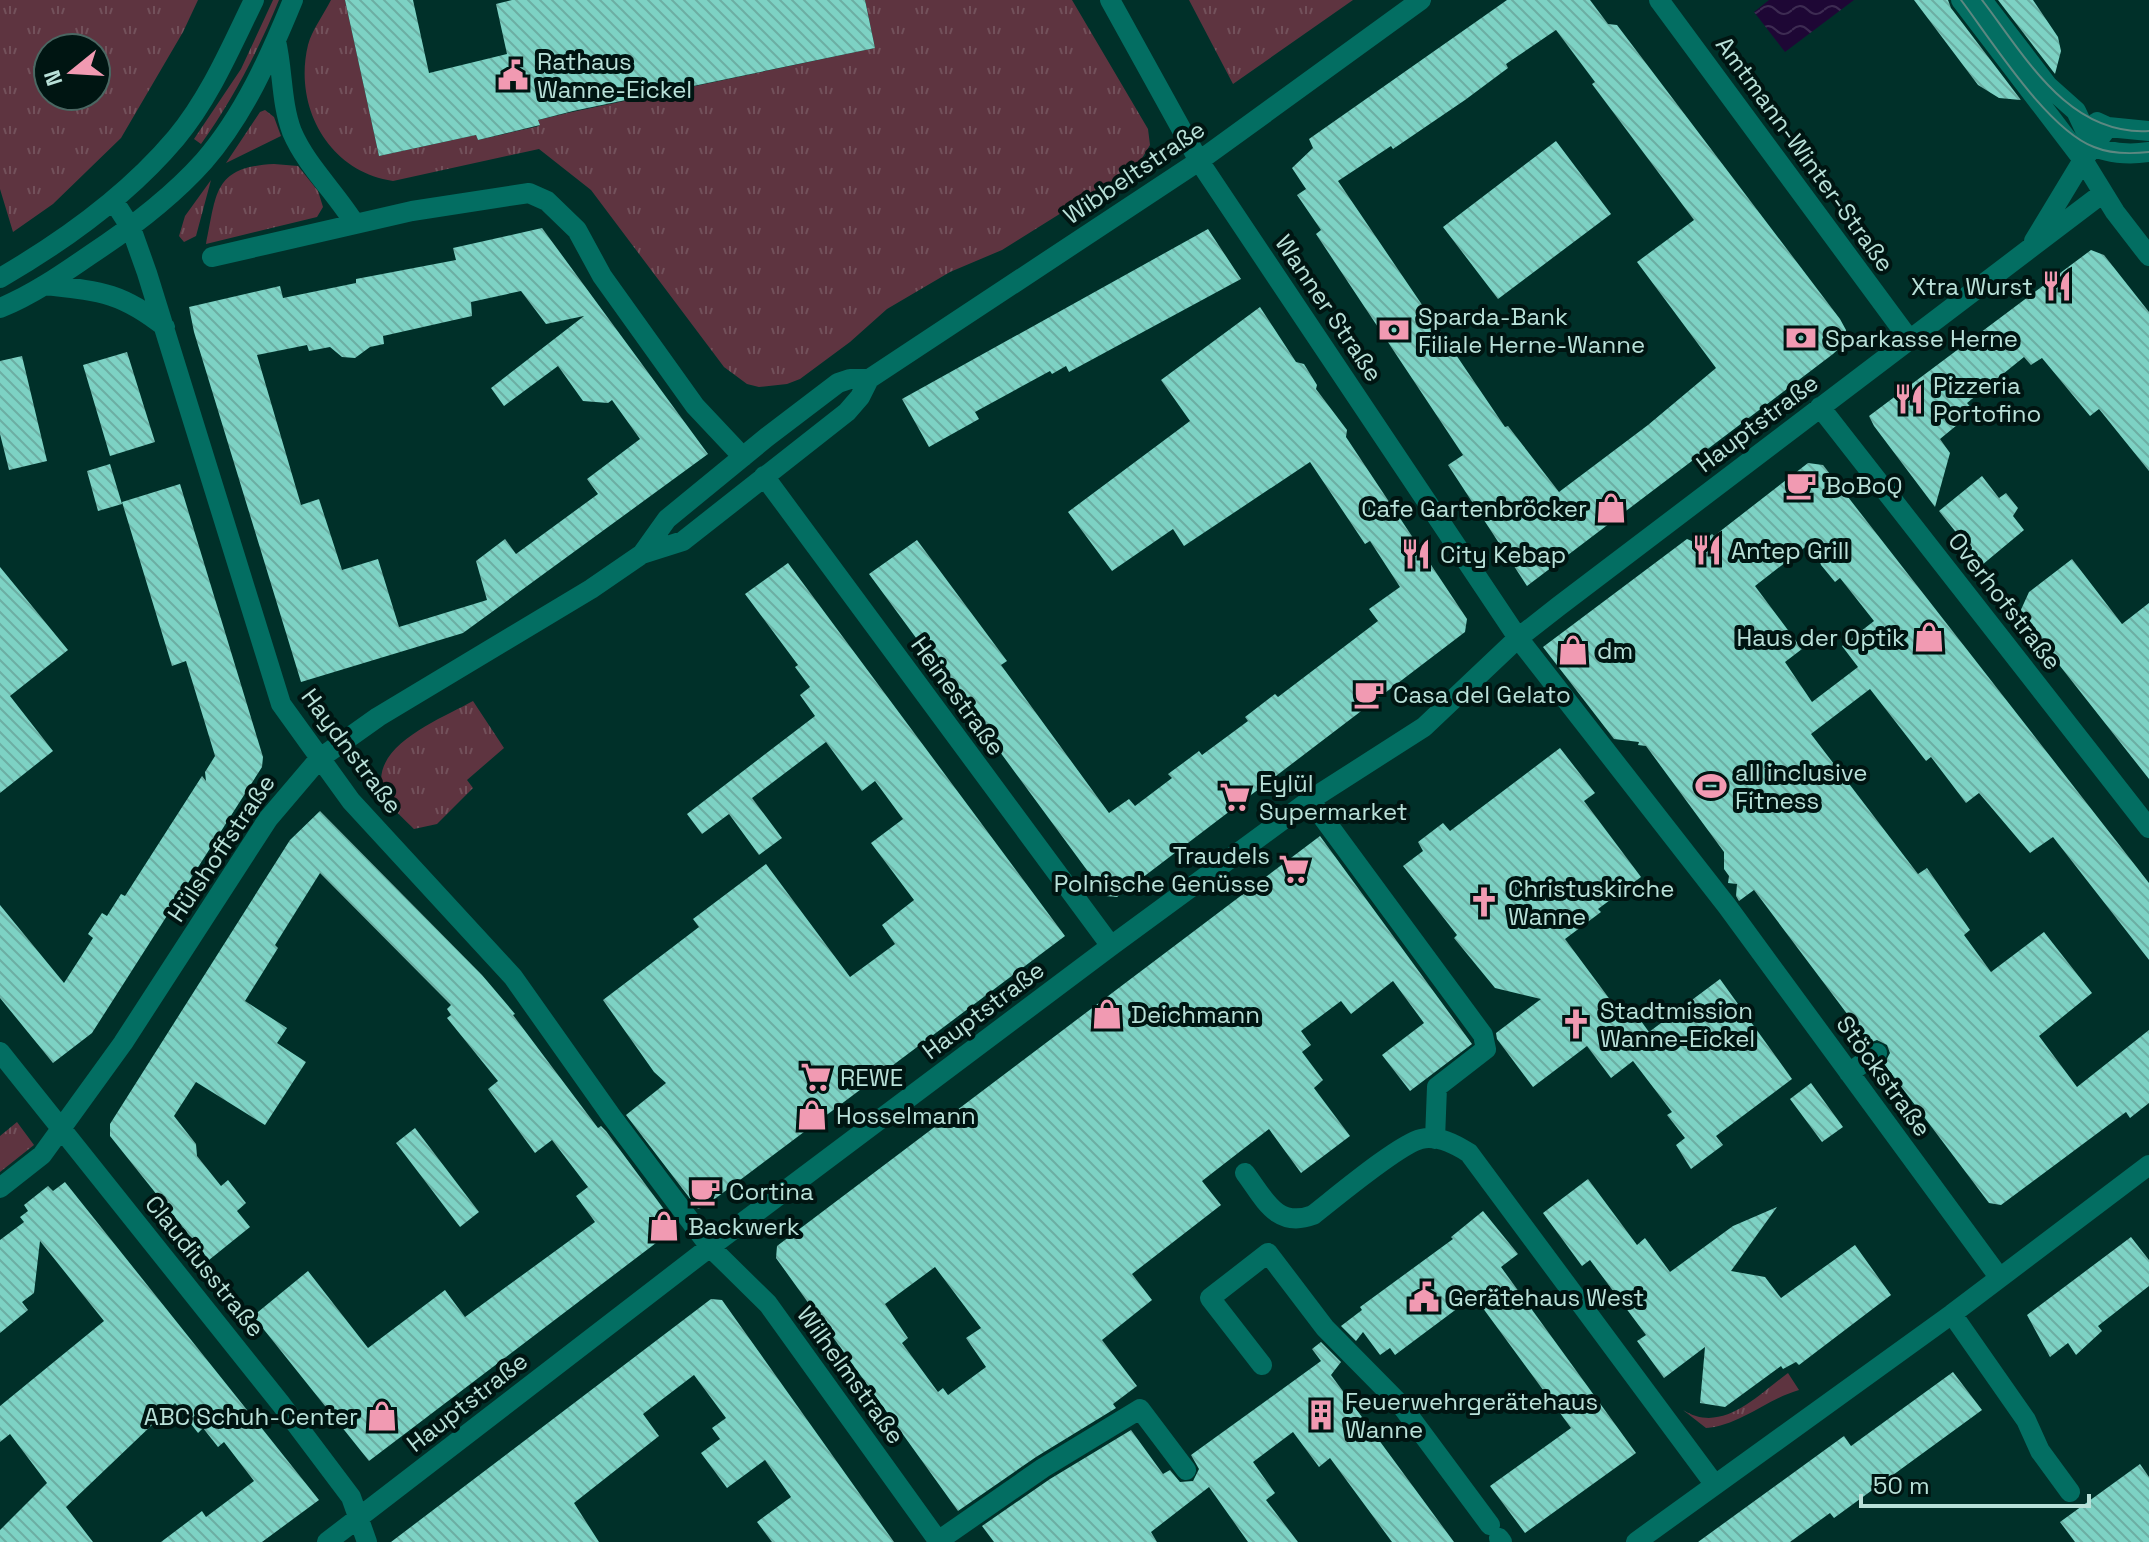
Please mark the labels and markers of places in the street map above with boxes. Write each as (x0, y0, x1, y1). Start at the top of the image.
place label: Rathaus Wanne-Eickel (537, 46, 692, 105)
public building icon: Rathaus Wanne-Eickel (496, 58, 530, 92)
restaurant icon: Xtra Wurst (2040, 269, 2074, 303)
place label: Xtra Wurst (1911, 271, 2033, 302)
place label: Sparda-Bank Filiale Herne-Wanne (1418, 301, 1645, 360)
bank icon: Sparda-Bank Filiale Herne-Wanne (1377, 313, 1411, 347)
bank icon: Sparkasse Herne (1784, 321, 1818, 355)
place label: Sparkasse Herne (1825, 323, 2018, 354)
place label: Pizzeria Portofino (1933, 370, 2041, 429)
restaurant icon: Pizzeria Portofino (1892, 382, 1926, 416)
cafe icon: BoBoQ (1784, 468, 1818, 502)
place label: BoBoQ (1825, 470, 1902, 501)
shop icon: Cafe Gartenbröcker (1594, 491, 1628, 525)
place label: Cafe Gartenbröcker (1361, 493, 1587, 524)
restaurant icon: Antep Grill (1690, 533, 1724, 567)
place label: Antep Grill (1731, 535, 1849, 566)
restaurant icon: City Kebap (1399, 537, 1433, 571)
place label: City Kebap (1440, 539, 1566, 570)
shop icon: Haus der Optik (1912, 620, 1946, 654)
place label: Haus der Optik (1736, 622, 1905, 653)
shop icon: dm (1556, 633, 1590, 667)
place label: dm (1597, 635, 1633, 666)
cafe icon: Casa del Gelato (1352, 677, 1386, 711)
place label: Casa del Gelato (1393, 679, 1571, 710)
place label: all inclusive Fitness (1735, 757, 1867, 816)
place label: Eylül Supermarket (1259, 768, 1408, 827)
sports icon: all inclusive Fitness (1694, 769, 1728, 803)
supermarket icon: Eylül Supermarket (1218, 780, 1252, 814)
place label: Traudels Polnische Genüsse (1054, 840, 1270, 899)
supermarket icon: Traudels Polnische Genüsse (1277, 852, 1311, 886)
place label: Christuskirche Wanne (1508, 873, 1674, 932)
church icon: Christuskirche Wanne (1467, 885, 1501, 919)
place label: Stadtmission Wanne-Eickel (1600, 995, 1755, 1054)
shop icon: Deichmann (1090, 997, 1124, 1031)
place label: Deichmann (1131, 999, 1260, 1030)
church icon: Stadtmission Wanne-Eickel (1559, 1007, 1593, 1041)
supermarket icon: REWE (799, 1060, 833, 1094)
place label: REWE (840, 1062, 903, 1093)
shop icon: Hosselmann (795, 1098, 829, 1132)
place label: Hosselmann (836, 1100, 976, 1131)
cafe icon: Cortina (688, 1174, 722, 1208)
place label: Cortina (729, 1176, 814, 1207)
shop icon: Backwerk (647, 1209, 681, 1243)
place label: Backwerk (688, 1211, 800, 1242)
public building icon: Gerätehaus West (1407, 1280, 1441, 1314)
place label: Gerätehaus West (1448, 1282, 1644, 1313)
place label: Feuerwehrgerätehaus Wanne (1345, 1386, 1598, 1445)
building icon: Feuerwehrgerätehaus Wanne (1304, 1398, 1338, 1432)
shop icon: ABC Schuh-Center (365, 1399, 399, 1433)
place label: ABC Schuh-Center (144, 1401, 358, 1432)

